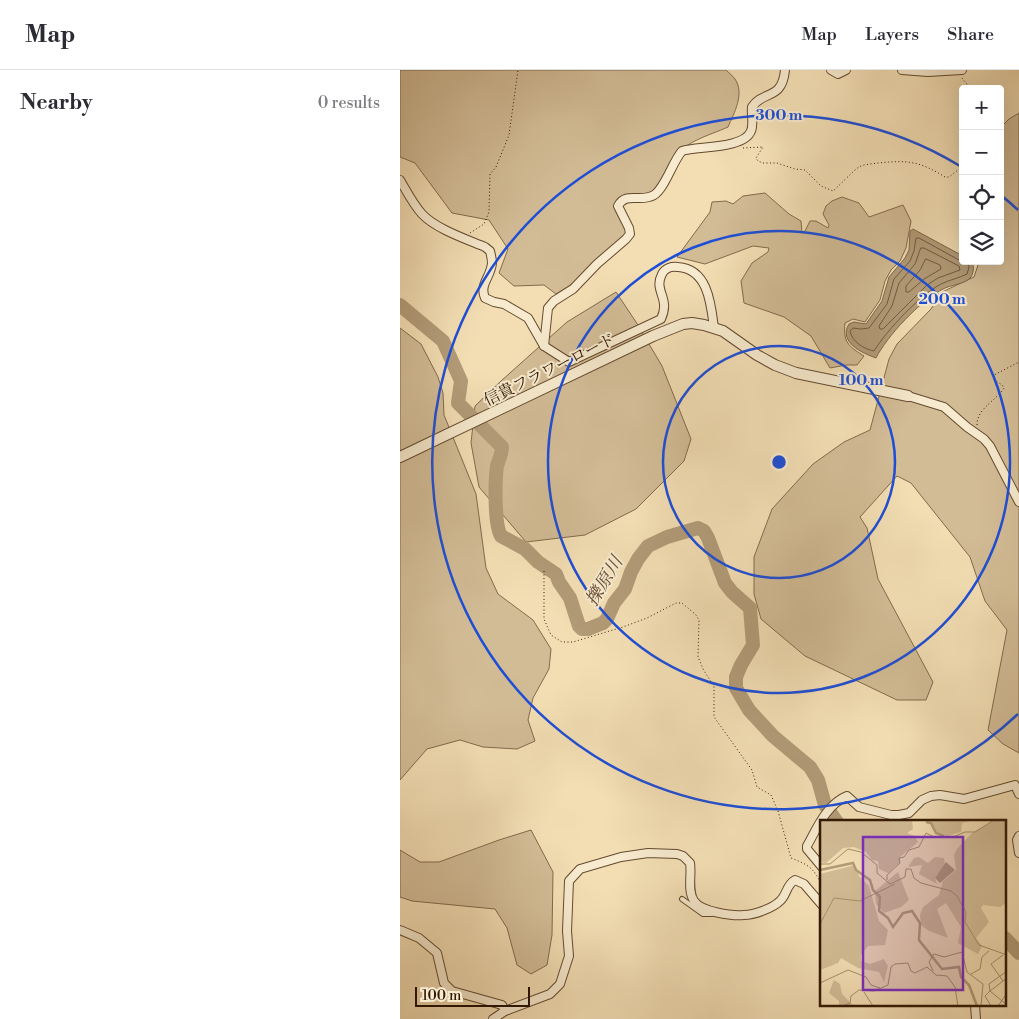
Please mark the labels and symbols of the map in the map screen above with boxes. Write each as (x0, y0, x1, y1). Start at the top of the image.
text: 300 m (756, 106, 803, 125)
text: 200 m (918, 290, 966, 309)
street label: 信貴フラワーロード (480, 329, 619, 410)
text: 100 m (839, 371, 884, 390)
centre of rings (770, 453, 788, 471)
water label: 擽原川 (581, 550, 629, 610)
inset map (820, 820, 1006, 1006)
scale bar (415, 984, 530, 1007)

